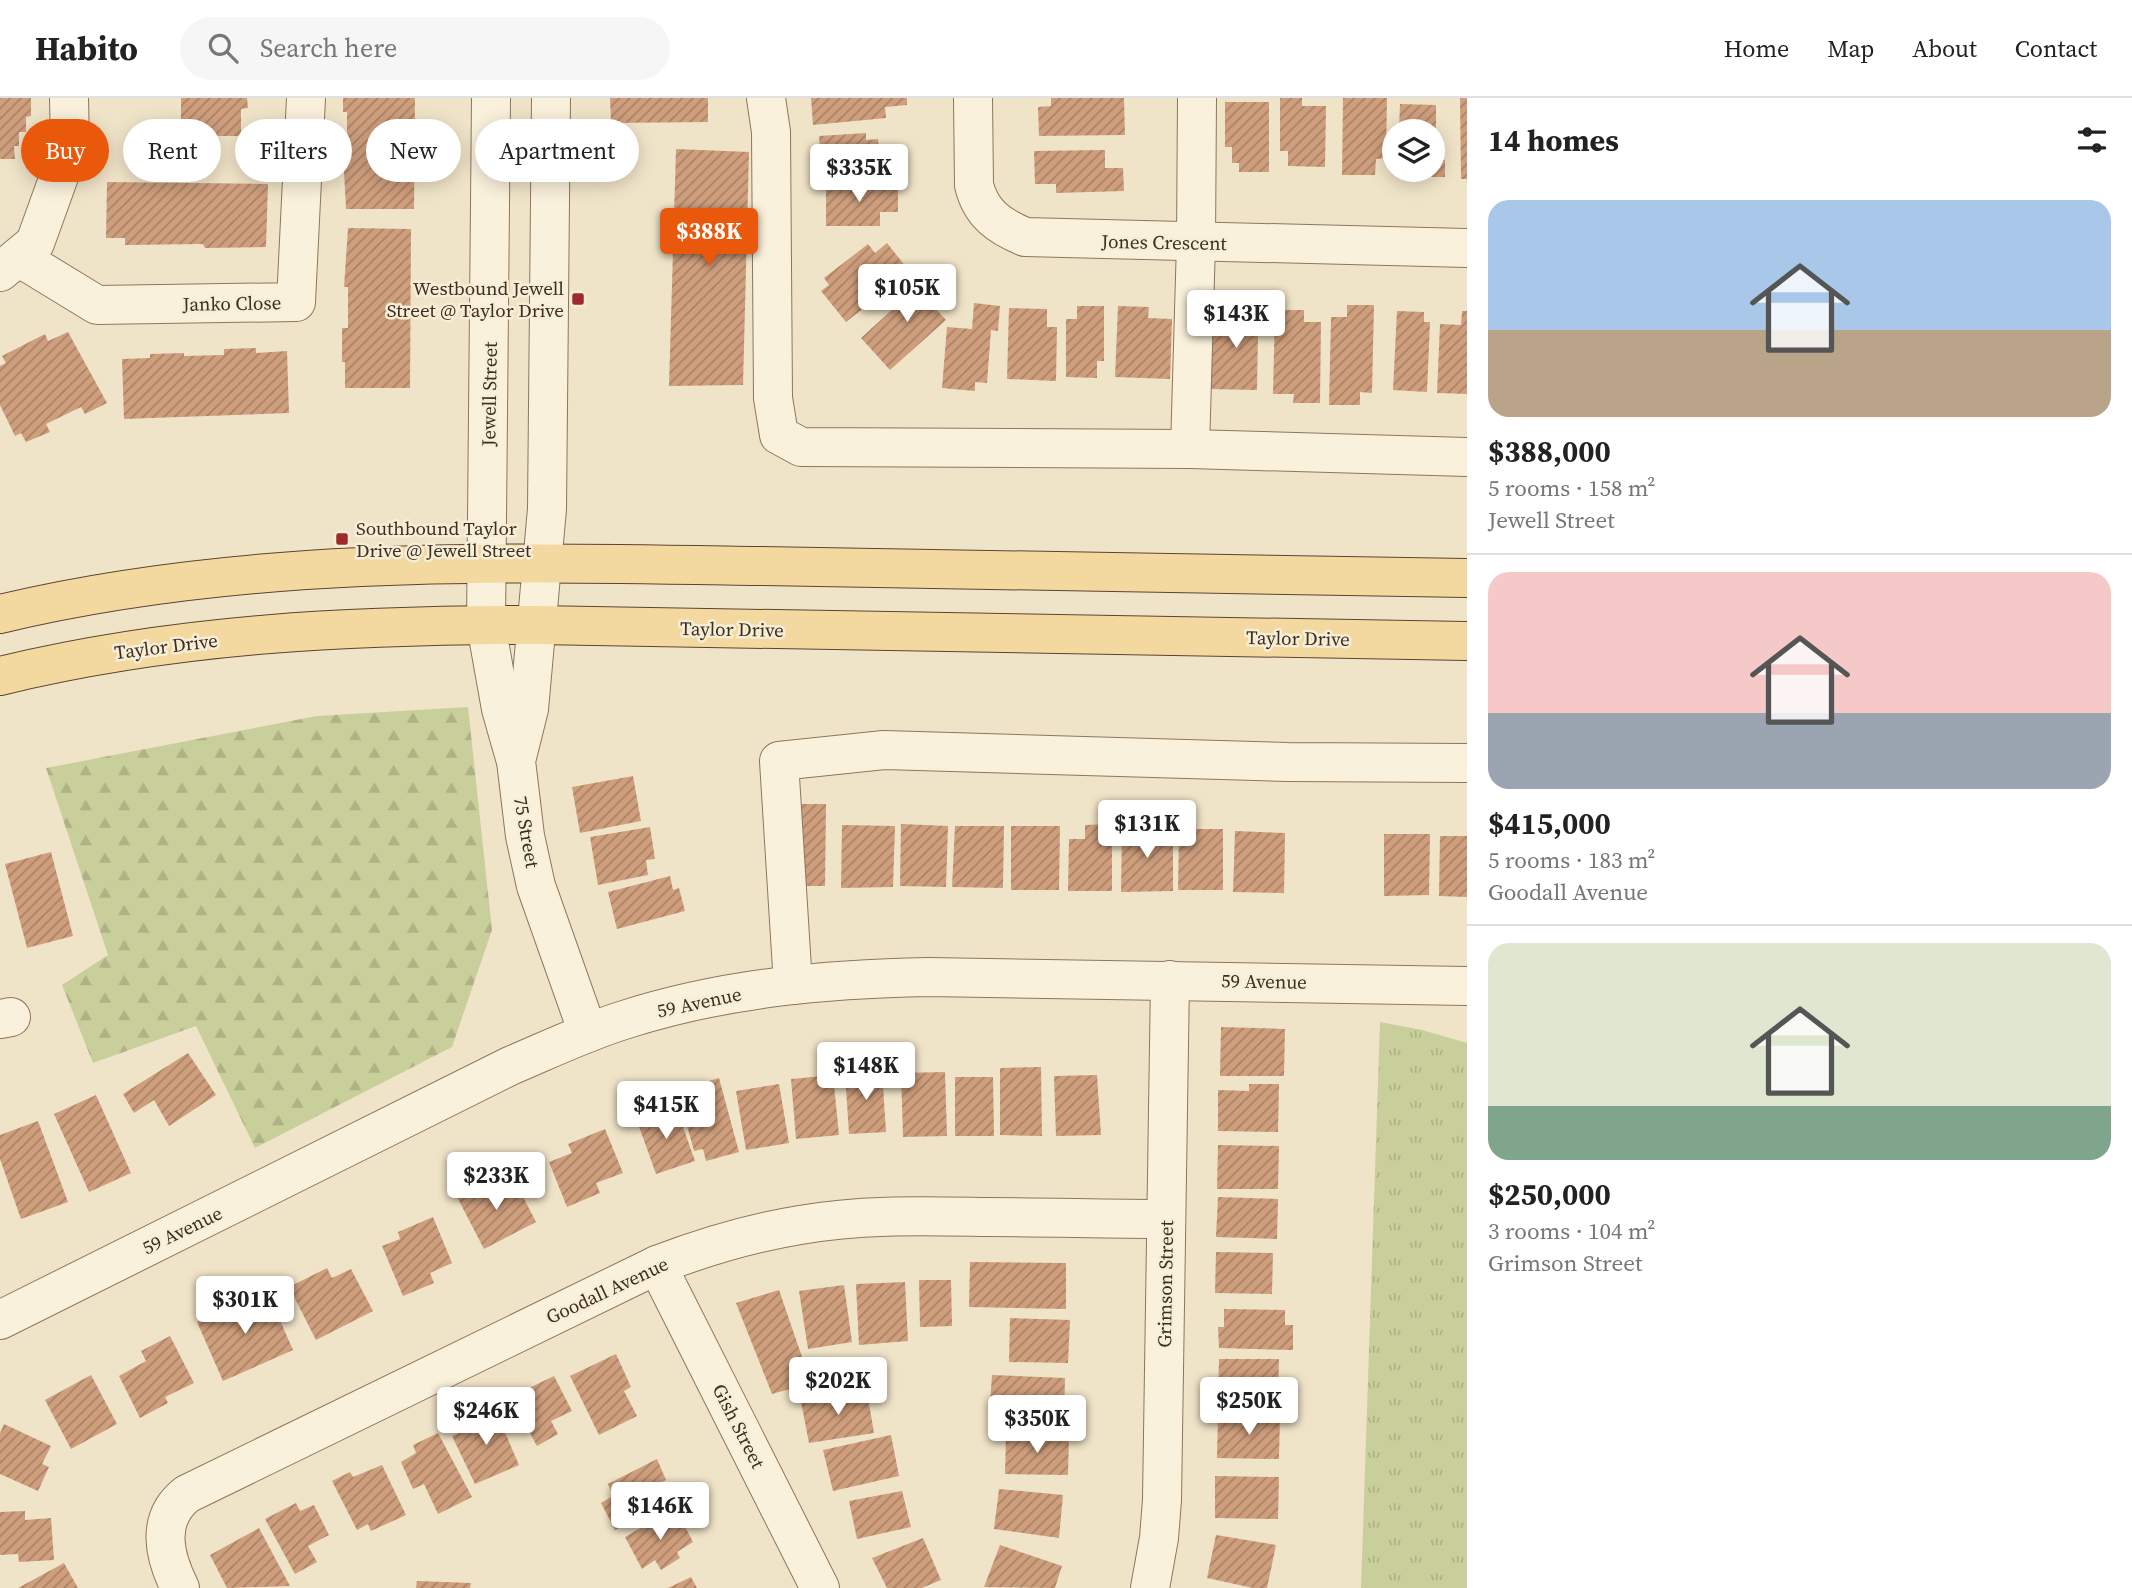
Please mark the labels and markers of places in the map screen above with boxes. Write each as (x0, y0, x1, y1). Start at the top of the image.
pin: $335K (810, 144, 908, 204)
pin: $388K (660, 208, 758, 268)
pin: $105K (858, 264, 956, 324)
place label: Westbound Jewell Street @ Taylor Drive (387, 275, 564, 323)
pin: $143K (1187, 290, 1285, 350)
marker: Westbound Jewell Street @ Taylor Drive (570, 291, 586, 307)
place label: Southbound Taylor Drive @ Jewell Street (356, 515, 532, 563)
marker: Southbound Taylor Drive @ Jewell Street (334, 531, 350, 547)
pin: $131K (1098, 800, 1196, 860)
pin: $148K (817, 1042, 915, 1102)
pin: $415K (617, 1082, 715, 1141)
pin: $233K (447, 1152, 545, 1212)
pin: $301K (196, 1276, 294, 1336)
pin: $202K (789, 1358, 887, 1417)
pin: $250K (1200, 1378, 1298, 1437)
pin: $246K (437, 1388, 535, 1447)
pin: $350K (988, 1396, 1086, 1455)
pin: $146K (611, 1482, 709, 1542)

